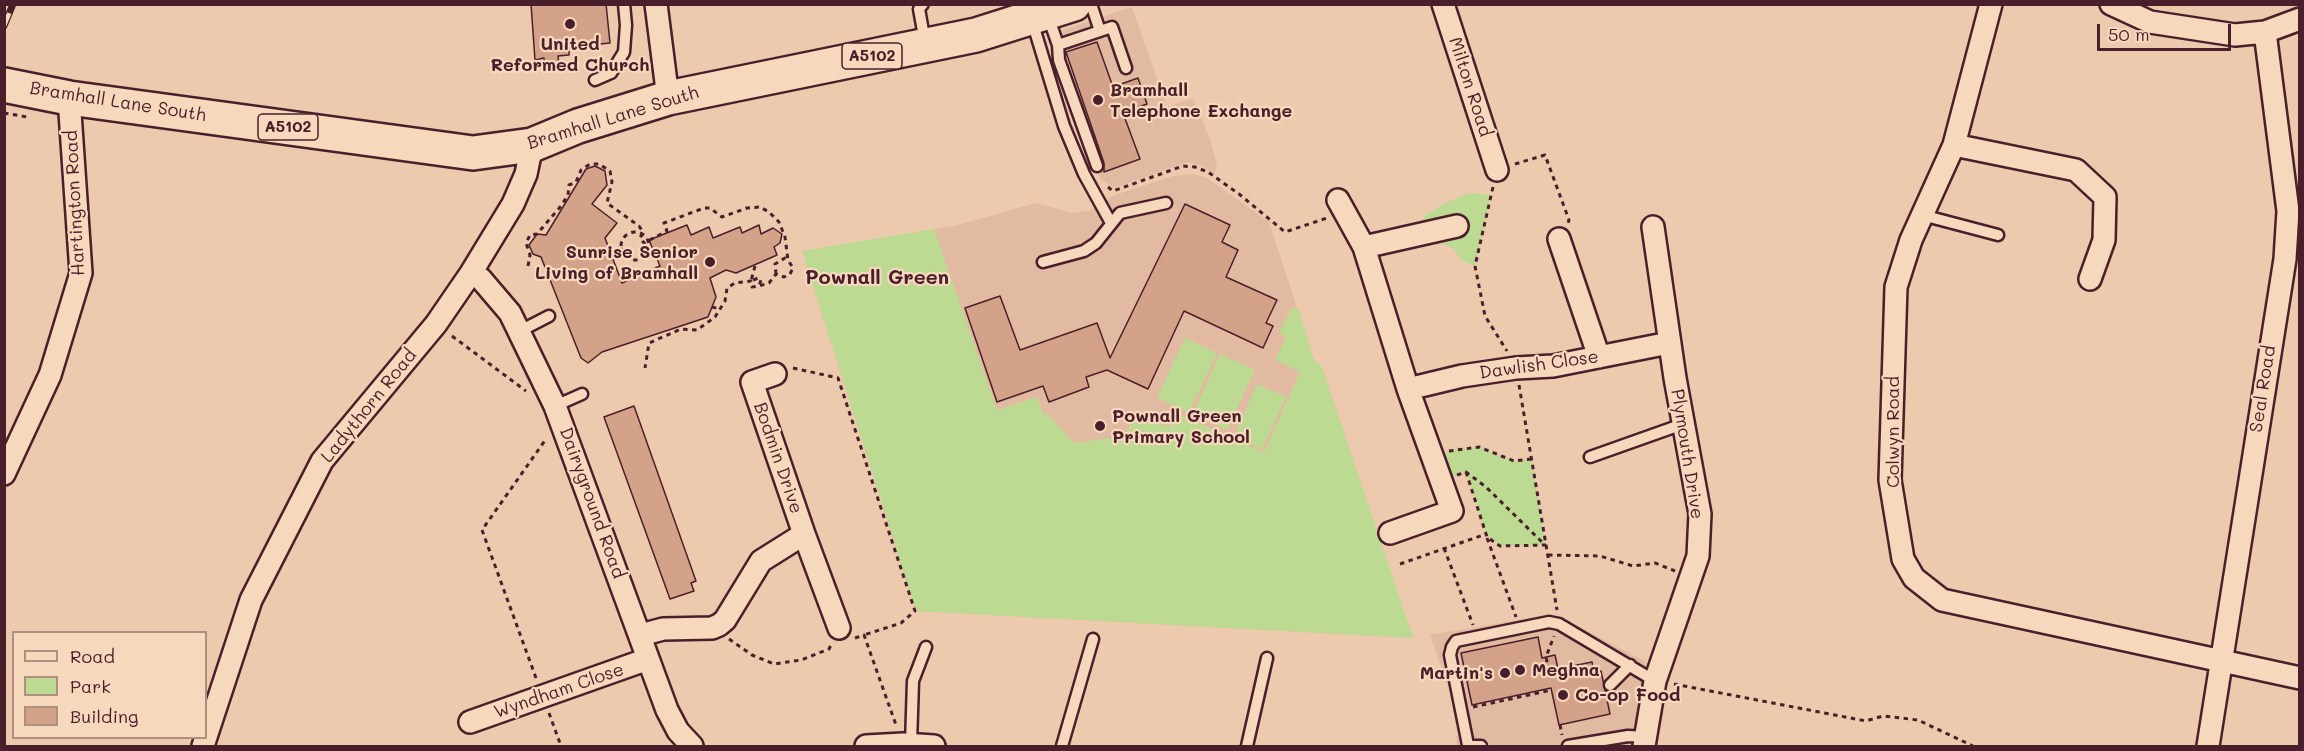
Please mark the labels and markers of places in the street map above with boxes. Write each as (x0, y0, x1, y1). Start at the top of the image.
marker: United Reformed Church (563, 17, 577, 31)
place label: United Reformed Church (491, 33, 649, 76)
place label: Bramhall Telephone Exchange (1110, 79, 1292, 122)
marker: Bramhall Telephone Exchange (1091, 93, 1105, 107)
place label: Sunrise Senior Living of Bramhall (535, 241, 698, 284)
marker: Sunrise Senior Living of Bramhall (703, 255, 717, 269)
place label: Pownall Green Primary School (1112, 405, 1250, 448)
marker: Pownall Green Primary School (1093, 419, 1107, 433)
place label: Meghna (1532, 659, 1600, 681)
place label: Martin's (1420, 662, 1493, 684)
marker: Meghna (1513, 663, 1527, 677)
marker: Martin's (1498, 666, 1512, 680)
place label: Co-op Food (1575, 684, 1680, 706)
marker: Co-op Food (1556, 688, 1570, 702)

